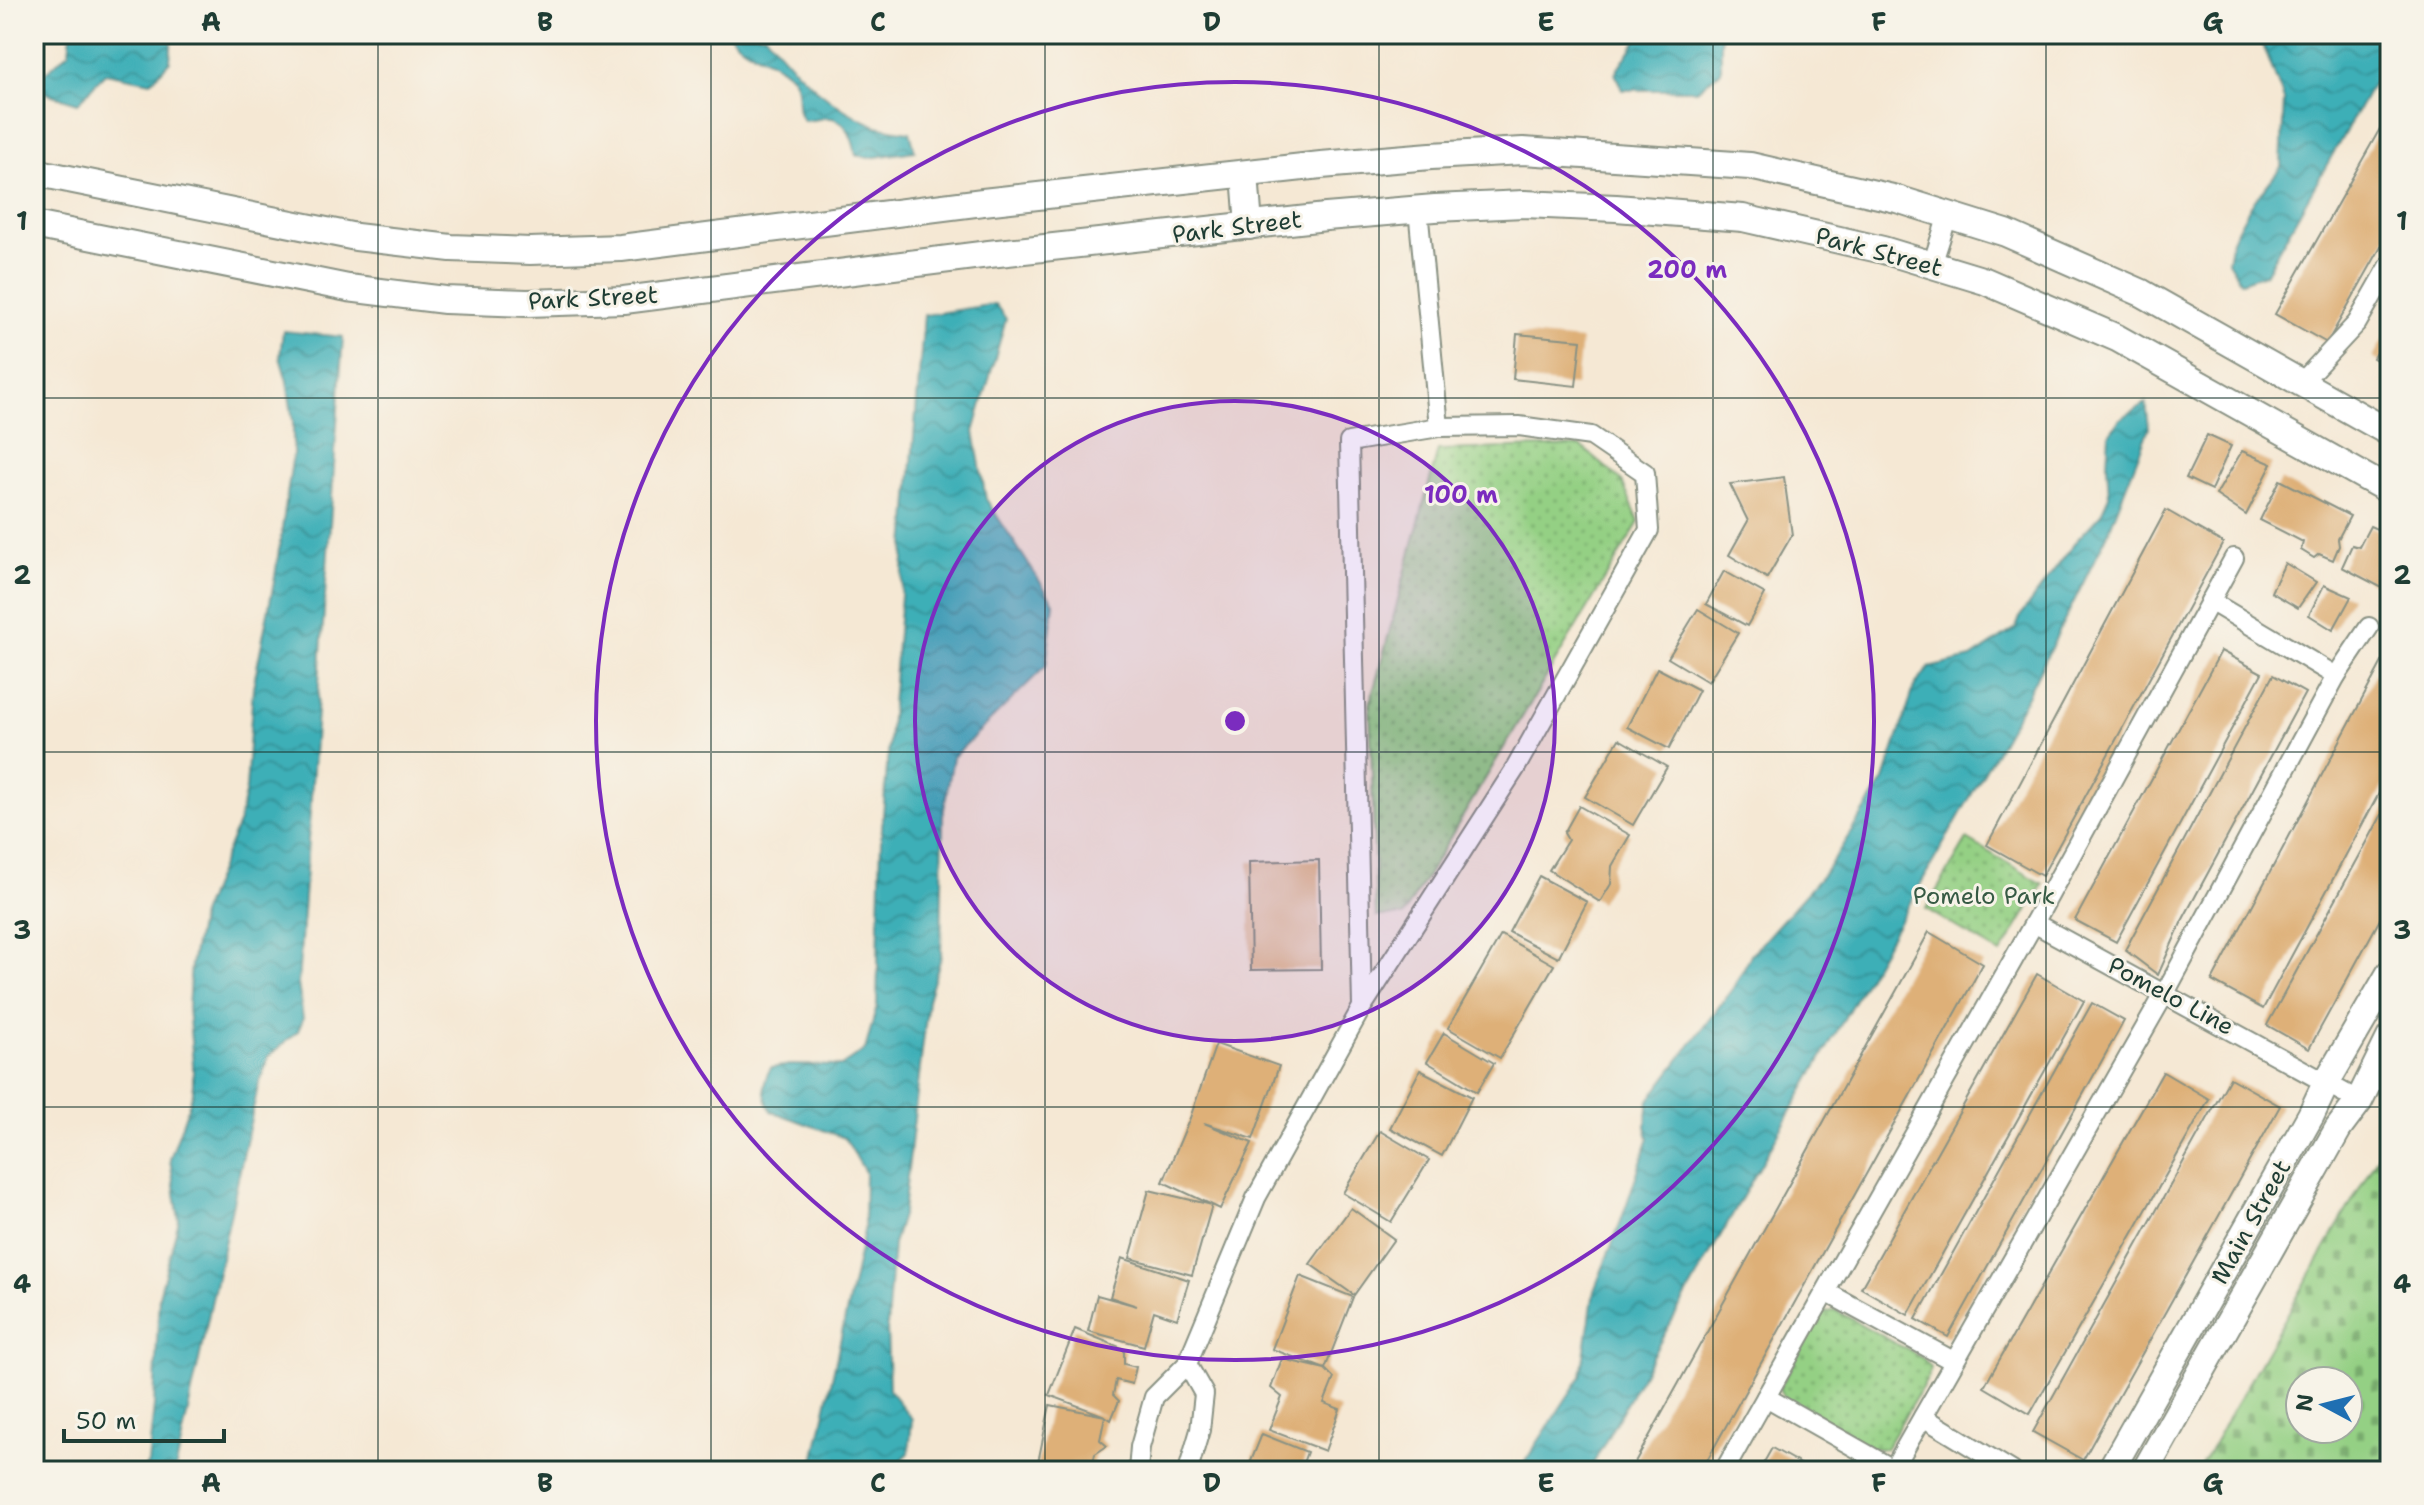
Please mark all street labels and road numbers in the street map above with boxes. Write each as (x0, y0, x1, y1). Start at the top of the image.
street label: Park Street (1170, 203, 1304, 251)
street label: Park Street (1812, 220, 1946, 284)
street label: Park Street (527, 279, 659, 317)
street label: Pomelo Line (2102, 949, 2240, 1043)
street label: Main Street (2204, 1154, 2298, 1290)

